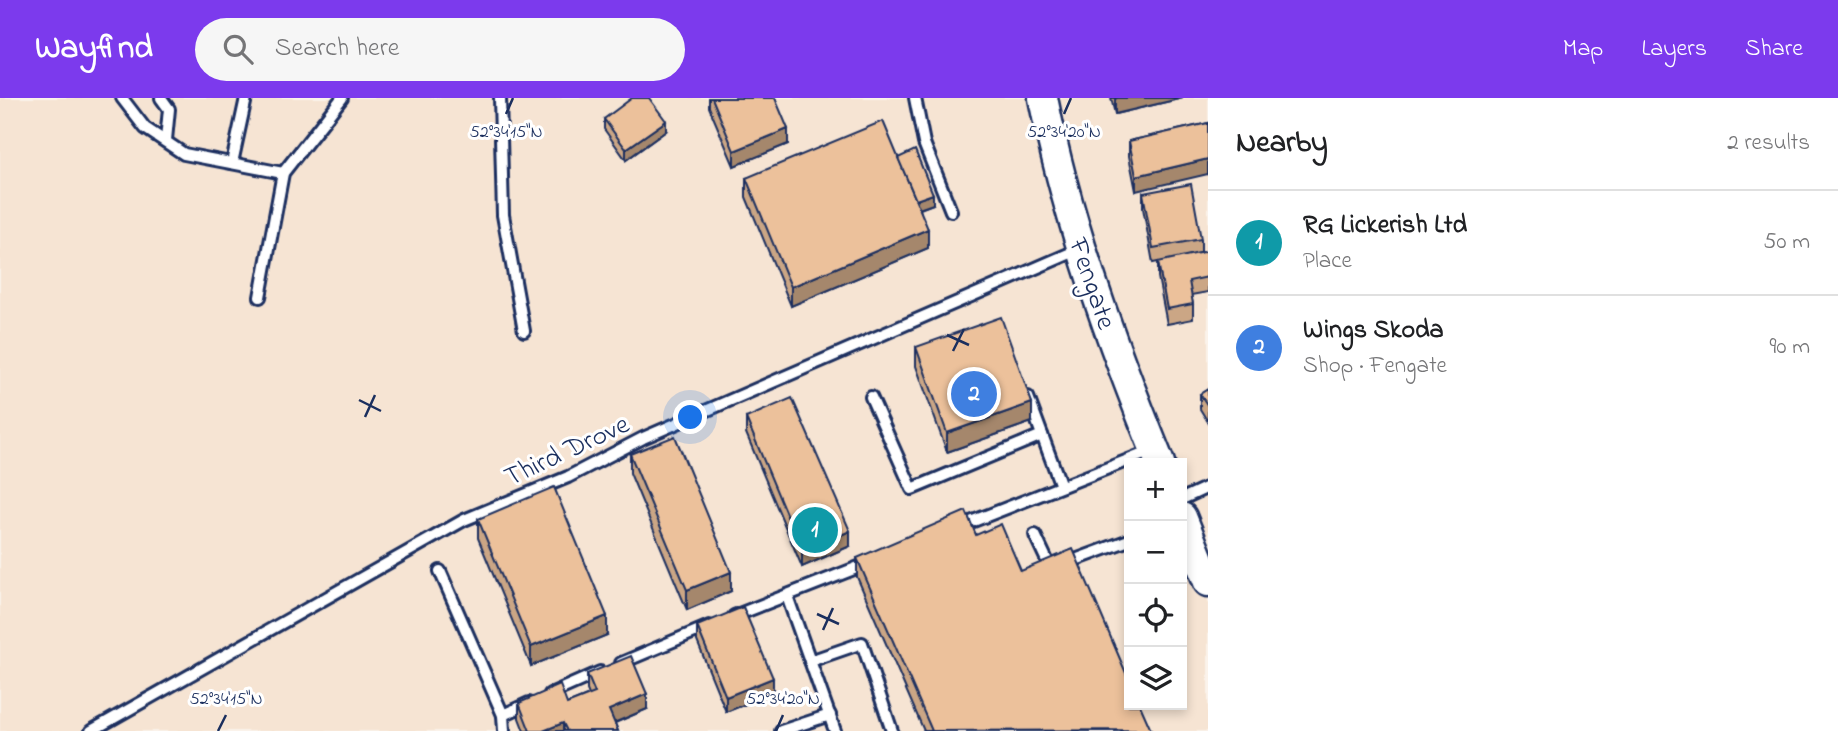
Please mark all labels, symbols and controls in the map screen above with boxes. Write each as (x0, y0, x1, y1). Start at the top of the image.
search box (195, 18, 685, 81)
text: Wayfind (35, 25, 153, 73)
icon: search (219, 30, 257, 68)
text: Search here (275, 30, 399, 68)
text: Map (1563, 32, 1603, 67)
text: Layers (1641, 32, 1707, 67)
text: Share (1745, 32, 1803, 67)
text: 52°34'15"N (469, 120, 543, 146)
text: 52°34'20"N (1027, 120, 1101, 146)
text: Nearby (1236, 122, 1328, 166)
text: 2 results (1727, 127, 1810, 160)
text: RG Lickerish Ltd (1303, 207, 1467, 245)
text: 1 (1255, 226, 1263, 259)
text: 50 m (1763, 226, 1810, 259)
street label: Fengate (1056, 232, 1126, 336)
text: Place (1303, 245, 1352, 278)
text: Wings Skoda (1303, 312, 1444, 350)
text: 2 (1253, 331, 1265, 364)
text: 90 m (1770, 331, 1810, 364)
text: Shop · Fengate (1303, 350, 1447, 383)
pin: 2 (951, 368, 997, 420)
your location (673, 400, 707, 434)
street label: Third Drove (498, 405, 637, 499)
map controls (1124, 458, 1187, 710)
button: + (1124, 458, 1187, 521)
pin: 1 (792, 504, 838, 556)
button: − (1124, 521, 1187, 584)
button: locate (1124, 584, 1187, 647)
button: layers (1124, 647, 1187, 710)
text: 52°34'15"N (189, 687, 263, 713)
text: 52°34'20"N (746, 687, 820, 713)

